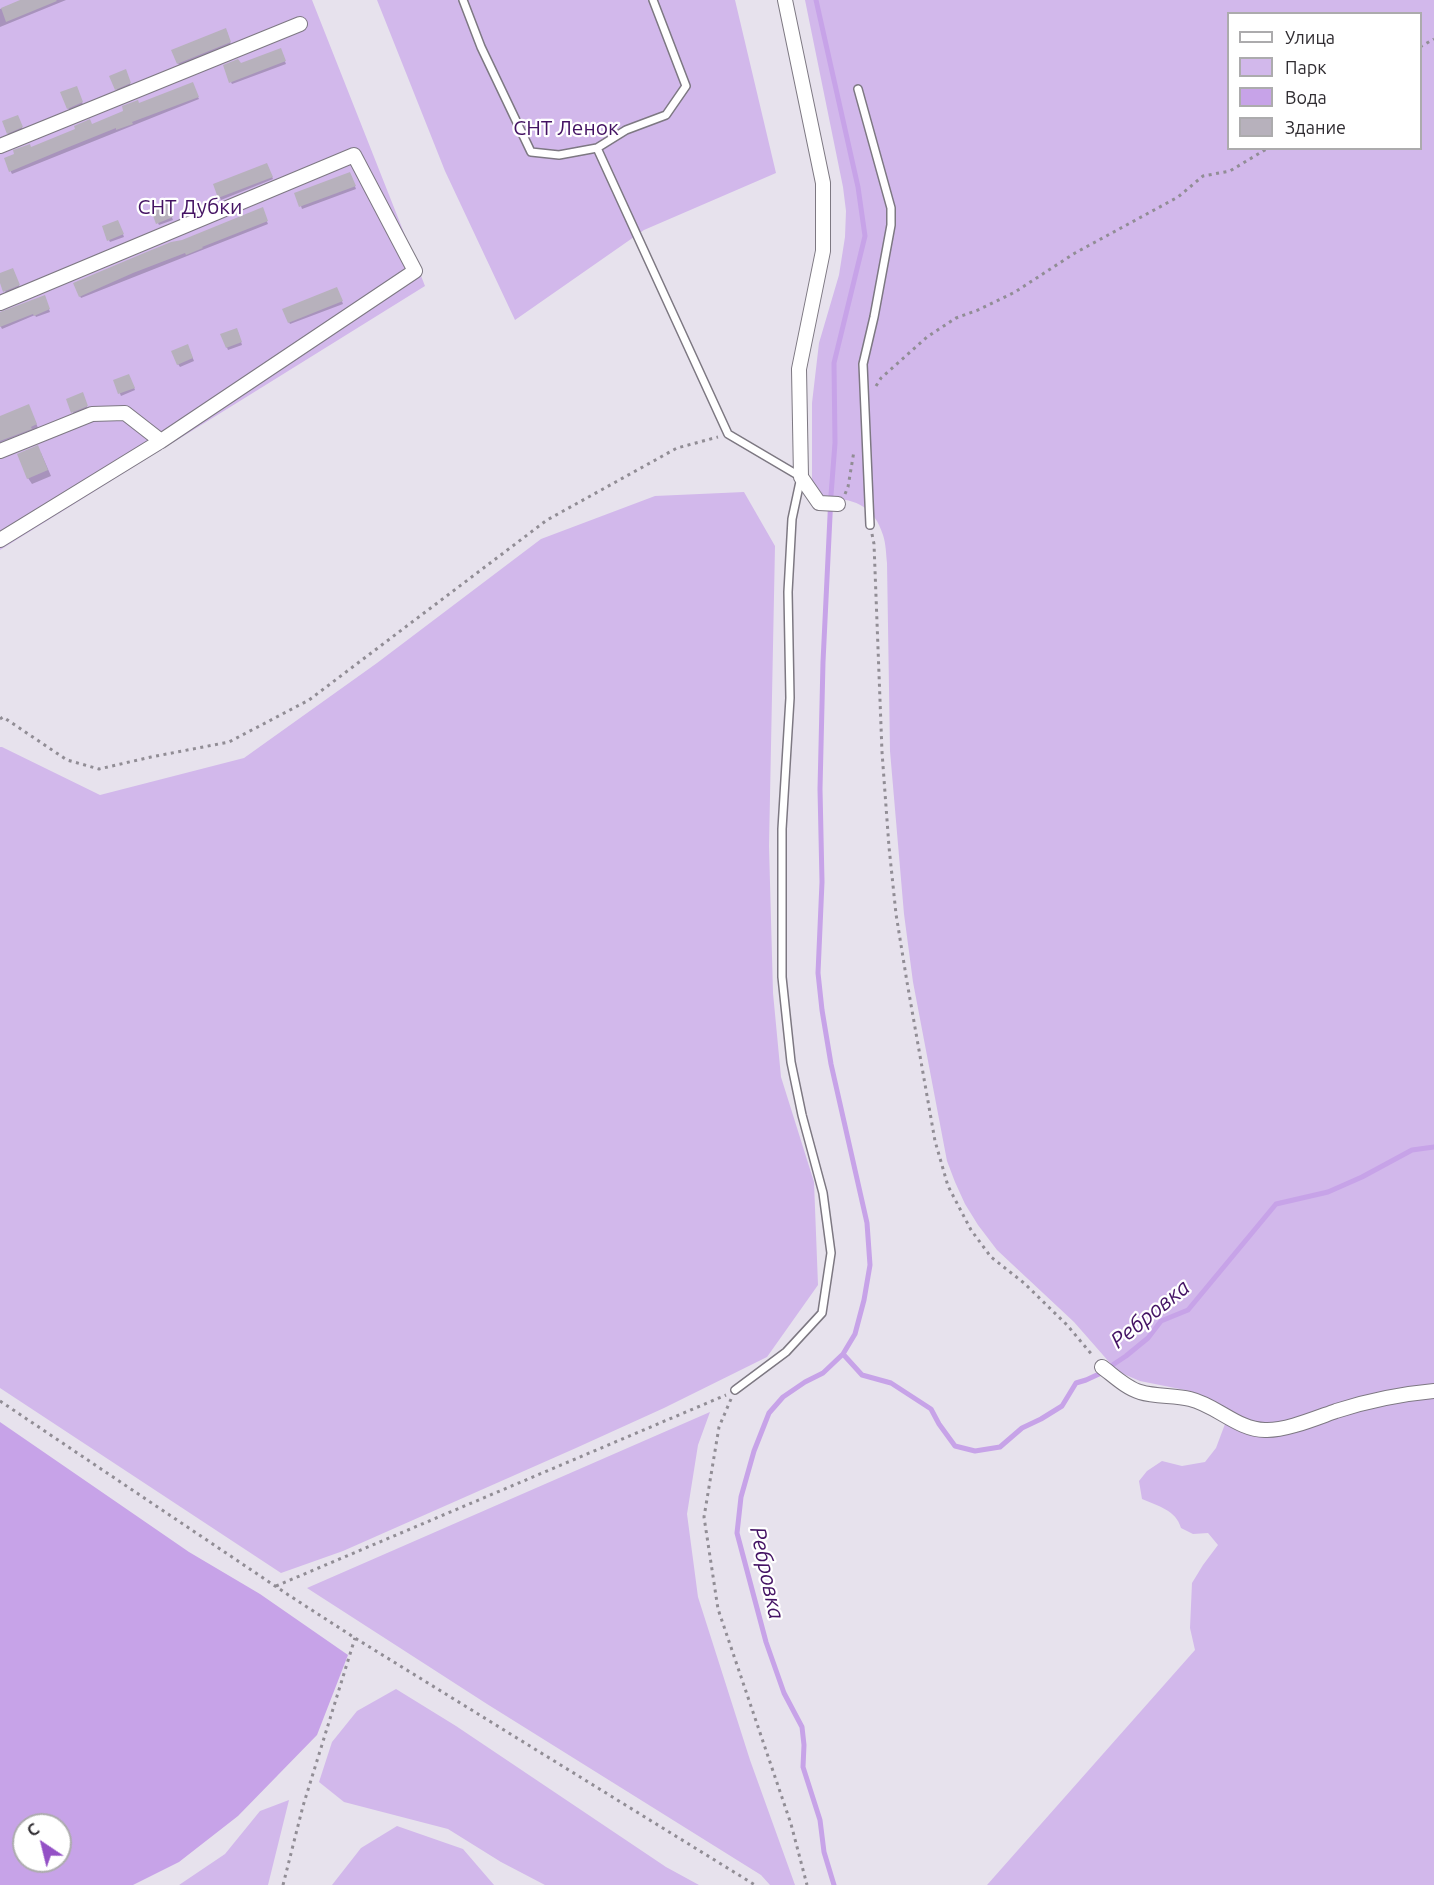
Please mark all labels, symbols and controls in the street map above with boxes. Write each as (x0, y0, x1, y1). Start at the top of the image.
legend (1227, 12, 1422, 150)
text: Улица (1285, 27, 1335, 47)
text: Парк (1285, 57, 1326, 77)
text: Вода (1285, 87, 1327, 107)
park label: СНТ Ленок (513, 115, 619, 141)
text: Здание (1285, 117, 1346, 137)
park label: СНТ Дубки (138, 194, 242, 220)
water label: Ребровка (1105, 1274, 1195, 1354)
water label: Ребровка (744, 1524, 790, 1622)
north arrow (12, 1813, 72, 1873)
text: С (23, 1820, 42, 1840)

